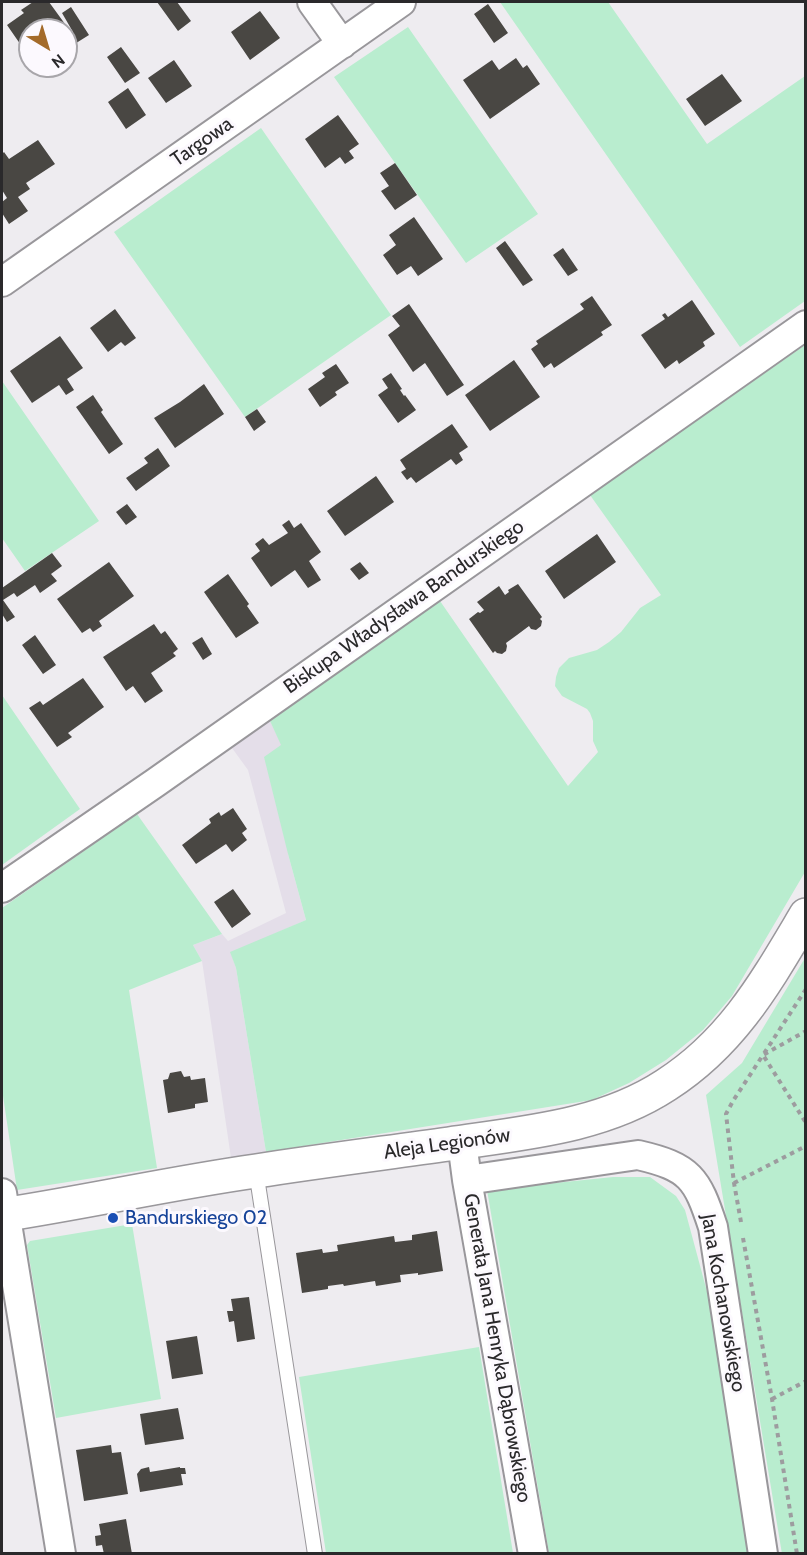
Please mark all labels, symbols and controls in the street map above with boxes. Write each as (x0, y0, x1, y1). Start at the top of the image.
north arrow (18, 18, 78, 78)
text: N (48, 50, 68, 72)
street label: Targowa (166, 112, 238, 172)
street label: Biskupa Władysława Bandurskiego (279, 515, 529, 699)
street label: Aleja Legionów (382, 1123, 512, 1165)
street label: Generała Jana Henryka Dąbrowskiego (458, 1192, 536, 1504)
place label: Bandurskiego 02 (125, 1206, 267, 1230)
marker: Bandurskiego 02 (106, 1211, 120, 1225)
street label: Jana Kochanowskiego (696, 1212, 750, 1394)

